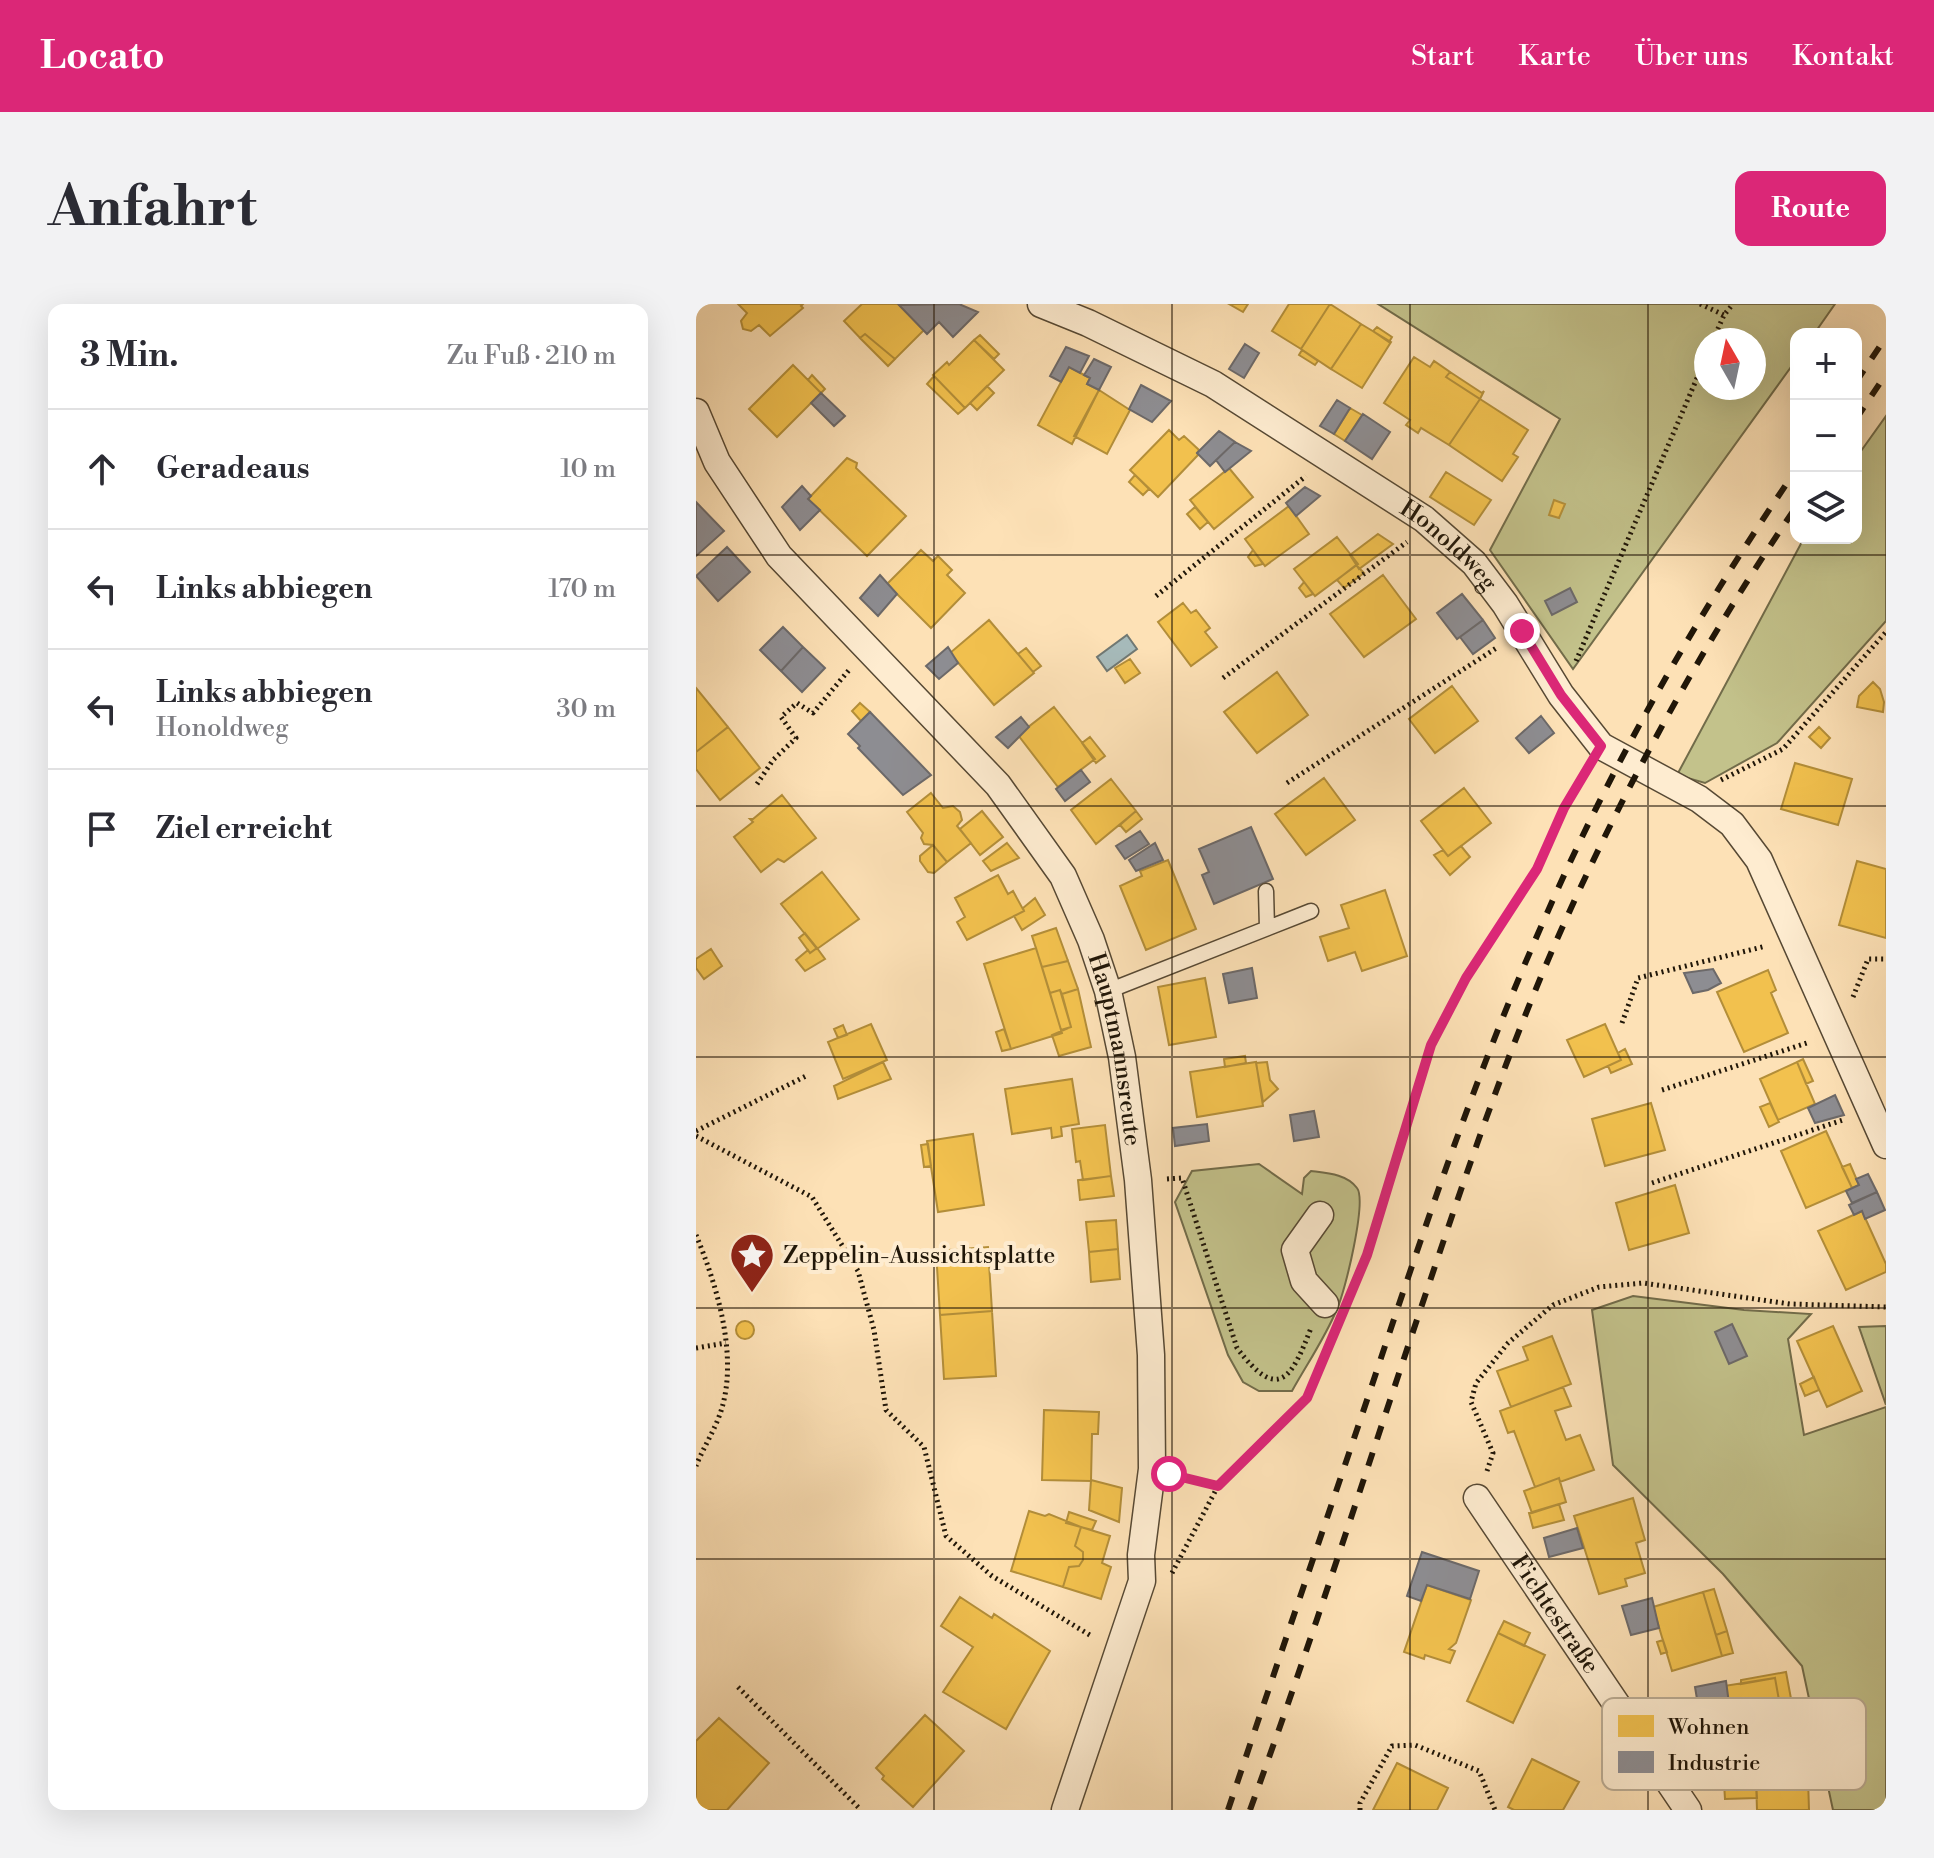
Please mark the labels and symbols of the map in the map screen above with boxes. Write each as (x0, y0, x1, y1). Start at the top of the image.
north arrow (1694, 328, 1766, 400)
street label: Honoldweg (1394, 493, 1504, 597)
route end (1504, 613, 1540, 649)
street label: Hauptmannsreute (1080, 949, 1147, 1148)
place icon: Zeppelin-Aussichtsplatte (728, 1231, 776, 1294)
place label: Zeppelin-Aussichtsplatte (783, 1241, 1055, 1271)
route start (1151, 1456, 1187, 1492)
street label: Fichtestraße (1504, 1549, 1606, 1680)
legend (1602, 1698, 1866, 1790)
text: Wohnen (1667, 1714, 1749, 1741)
text: Industrie (1668, 1750, 1760, 1777)

